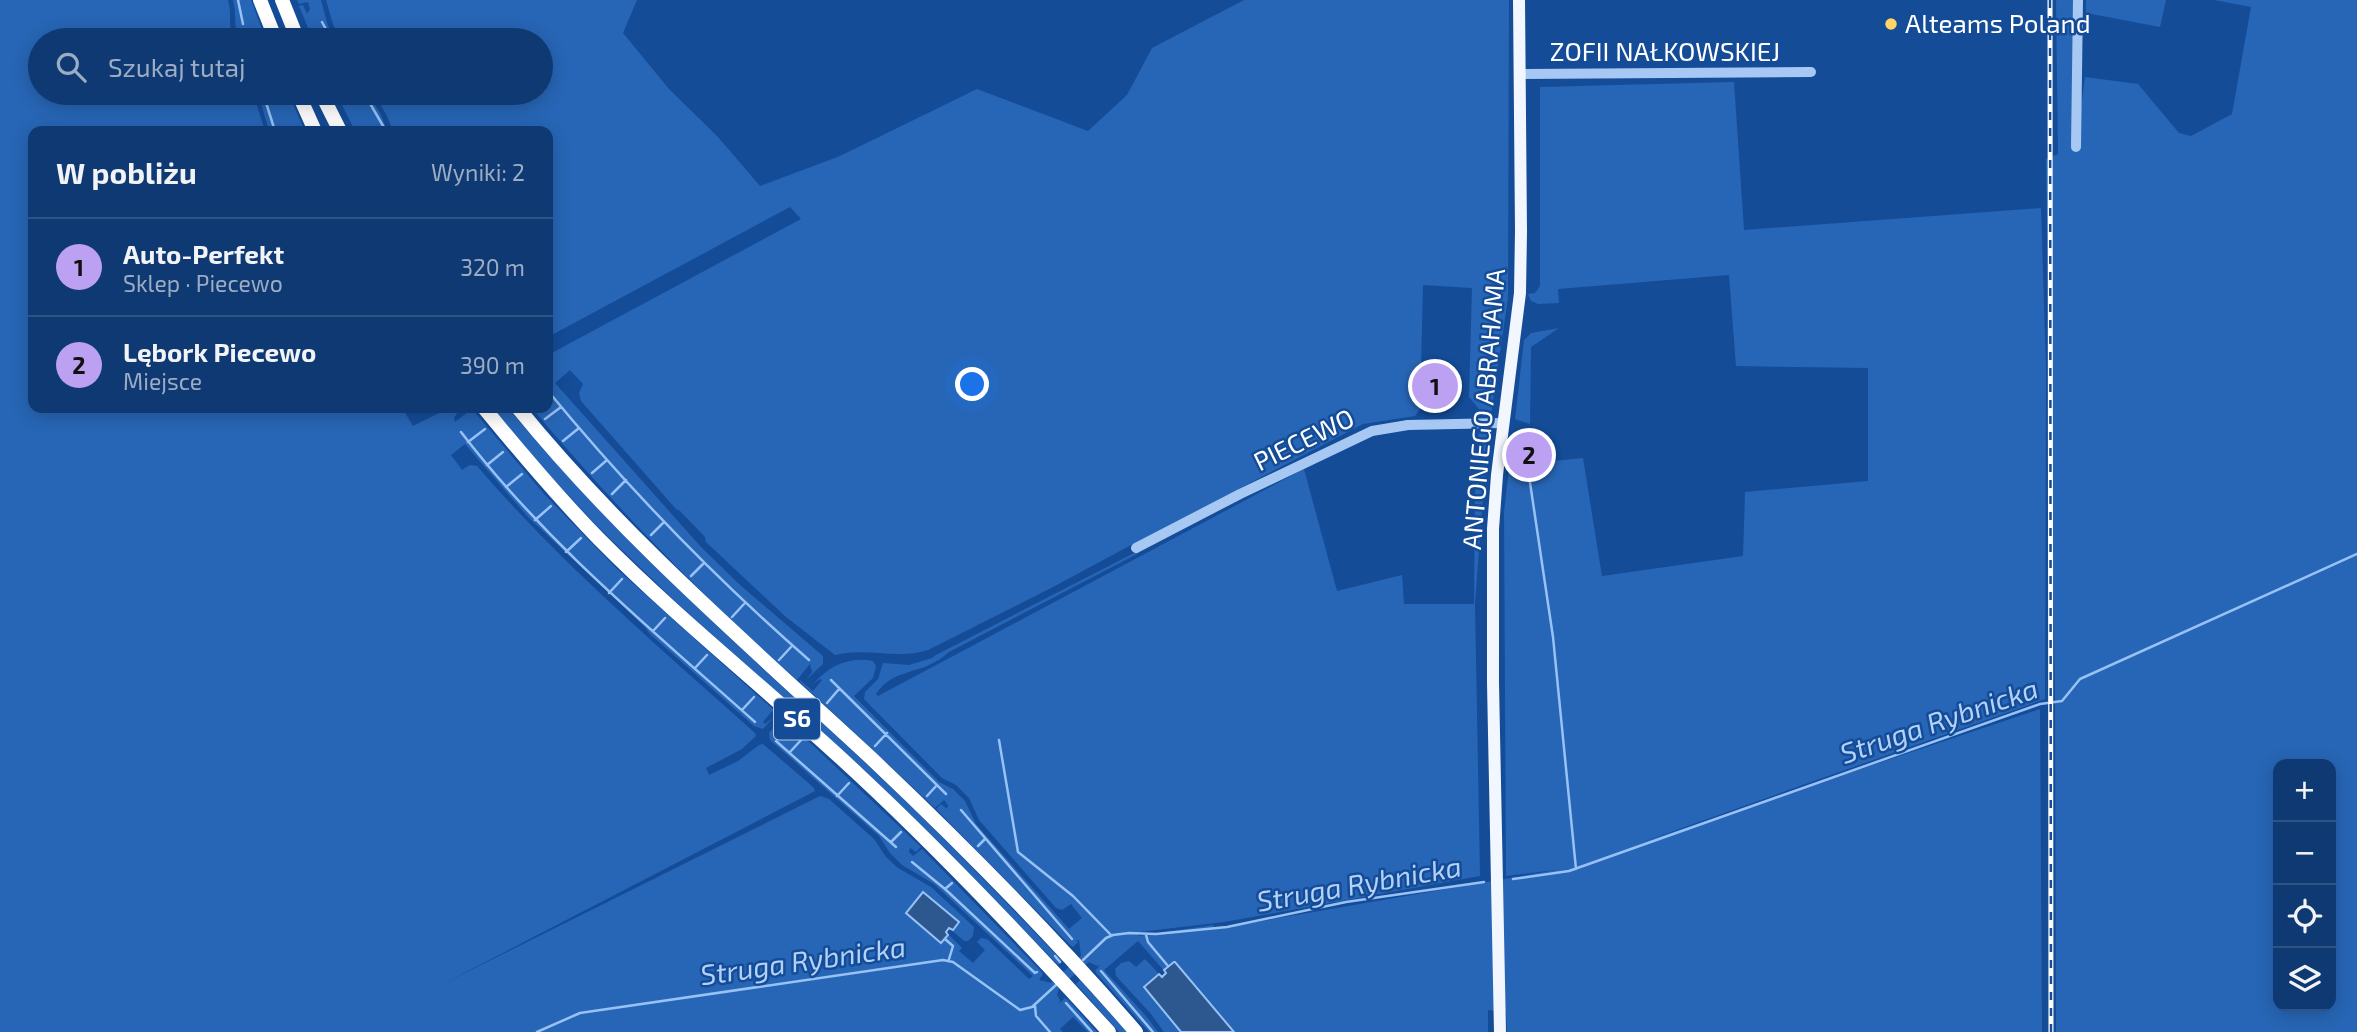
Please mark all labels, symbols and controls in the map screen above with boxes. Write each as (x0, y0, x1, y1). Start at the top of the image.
place label: Alteams Poland (1905, 7, 2091, 38)
marker: Alteams Poland (1883, 16, 1899, 32)
search box (28, 28, 553, 105)
street label: ZOFII NAŁKOWSKIEJ (1550, 35, 1780, 66)
icon: search (52, 48, 90, 86)
text: Szukaj tutaj (108, 51, 245, 82)
text: W pobliżu (56, 154, 197, 190)
text: Wyniki: 2 (431, 158, 525, 186)
text: Auto-Perfekt (123, 238, 284, 269)
text: 1 (74, 253, 84, 281)
text: 320 m (460, 253, 525, 281)
street label: ANTONIEGO ABRAHAMA (1455, 267, 1510, 551)
text: Sklep · Piecewo (123, 269, 283, 297)
text: Lębork Piecewo (123, 336, 316, 367)
text: 2 (72, 351, 86, 379)
text: 390 m (460, 351, 525, 379)
pin: 1 (1412, 360, 1458, 412)
text: Miejsce (123, 367, 202, 395)
your location (955, 367, 989, 401)
street label: PIECEWO (1248, 401, 1359, 476)
pin: 2 (1506, 429, 1552, 481)
water label: Struga Rybnicka (1835, 670, 2042, 770)
road number: S6 (774, 698, 820, 740)
map controls (2273, 759, 2336, 1011)
button: + (2273, 759, 2336, 822)
button: − (2273, 822, 2336, 885)
water label: Struga Rybnicka (1254, 848, 1464, 918)
button: locate (2273, 885, 2336, 948)
water label: Struga Rybnicka (698, 929, 908, 991)
button: layers (2273, 948, 2336, 1011)

